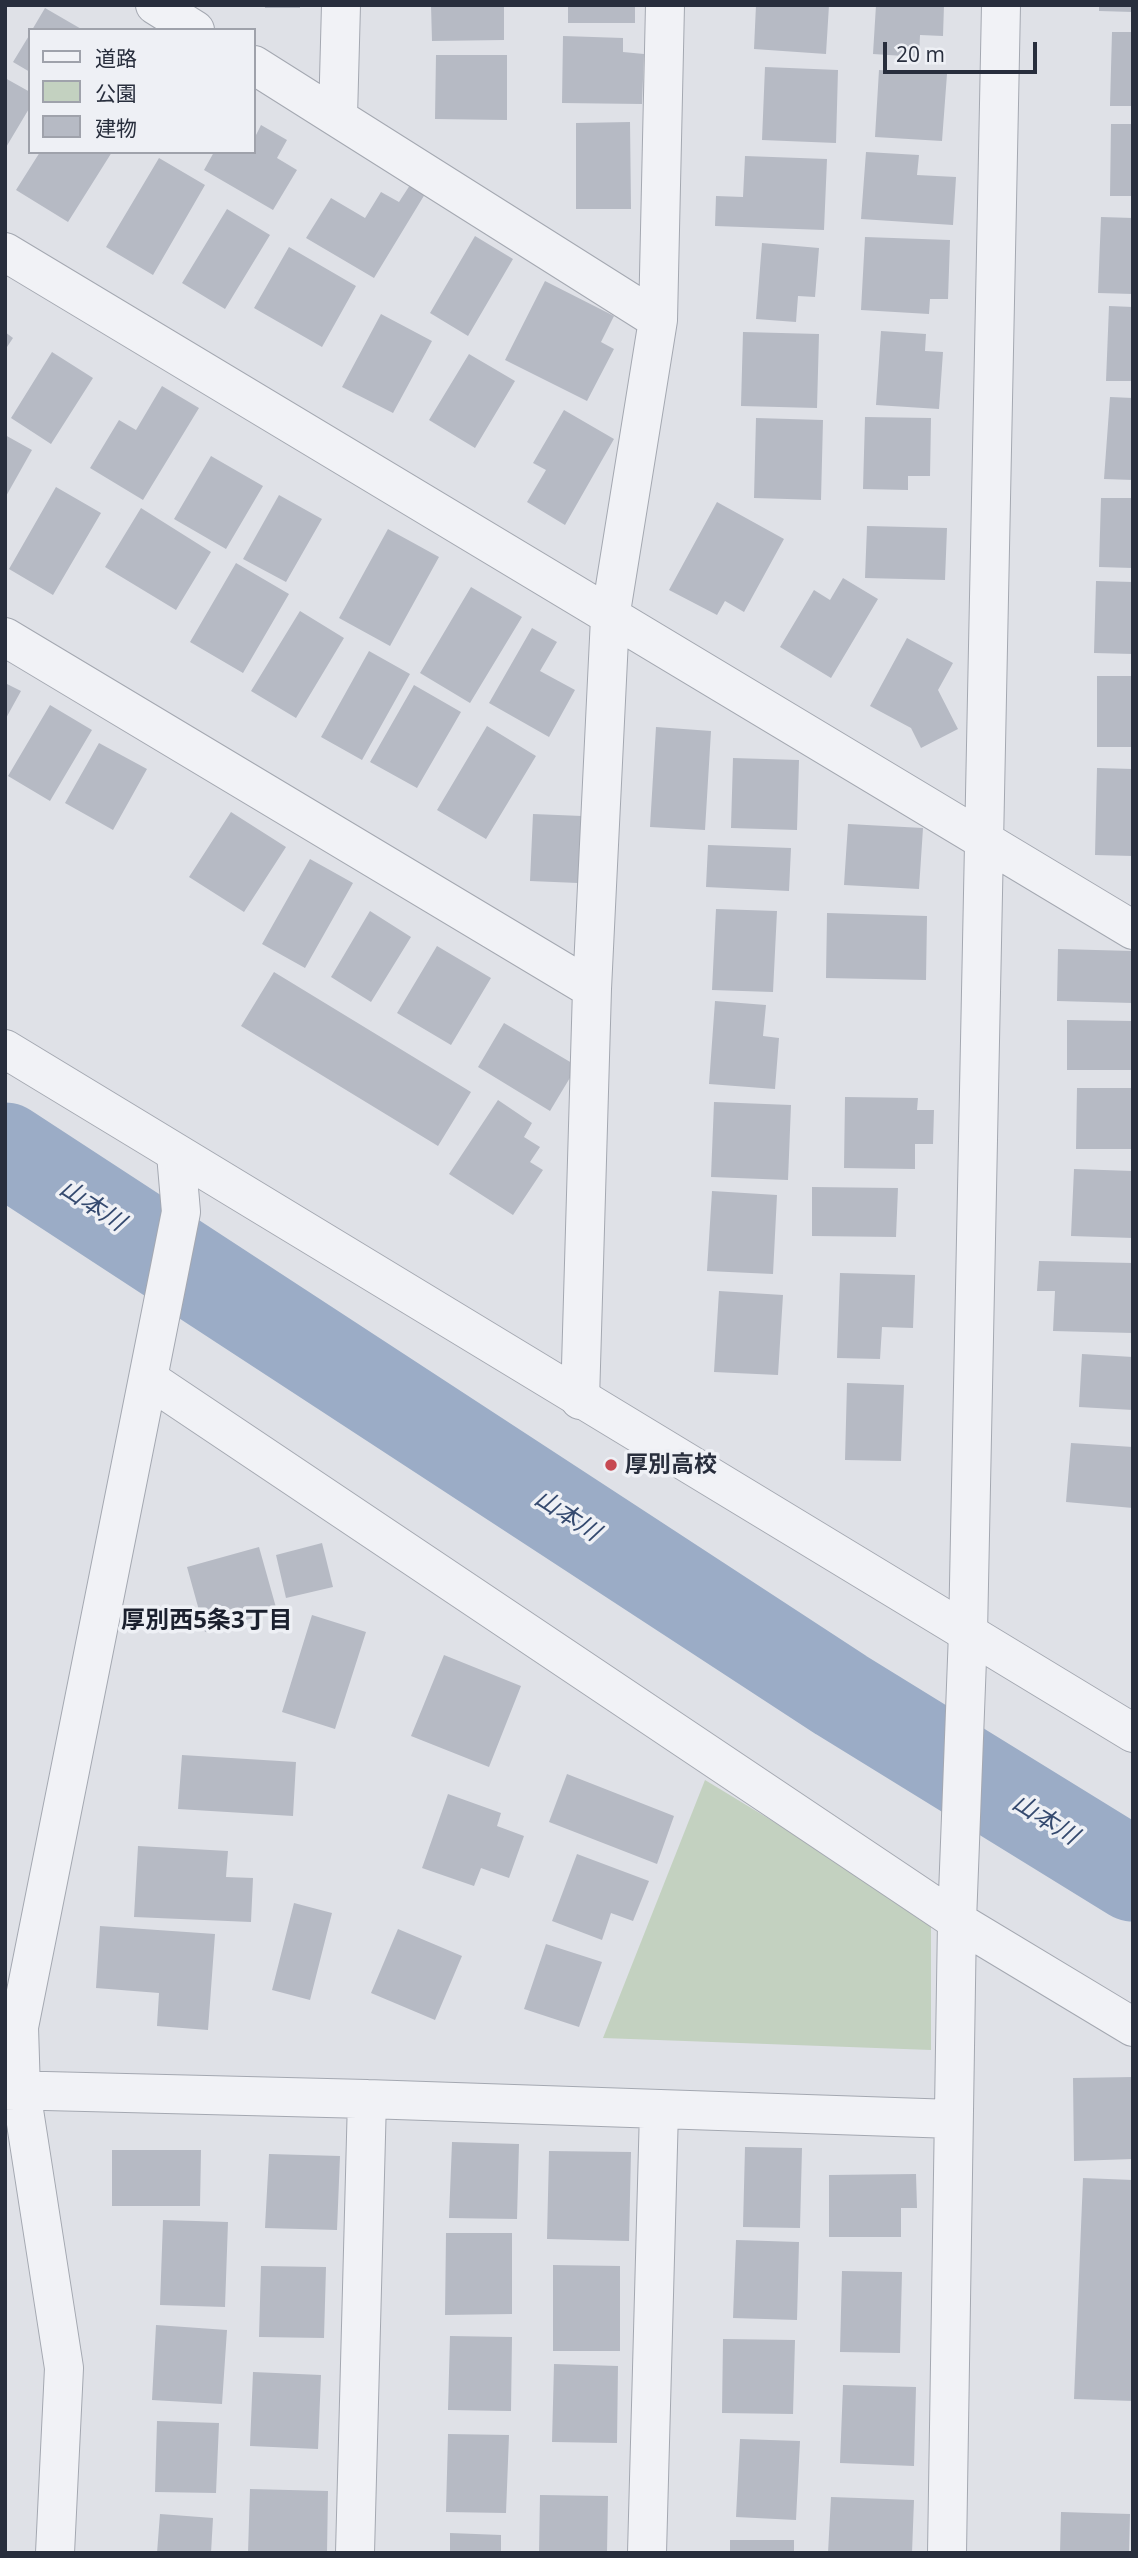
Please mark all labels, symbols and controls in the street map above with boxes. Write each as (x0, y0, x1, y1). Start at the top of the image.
legend (28, 28, 256, 154)
scale bar (886, 28, 1040, 72)
text: 20 m (896, 40, 945, 68)
text: 道路 (95, 44, 137, 72)
text: 公園 (95, 79, 137, 107)
text: 建物 (95, 114, 137, 142)
water label: 山本川 (54, 1174, 130, 1238)
place label: 厚別高校 (625, 1451, 717, 1479)
marker: 厚別高校 (603, 1457, 619, 1473)
water label: 山本川 (529, 1484, 605, 1548)
district label: 厚別西5条3丁目 (121, 1607, 293, 1635)
water label: 山本川 (1007, 1789, 1083, 1851)

